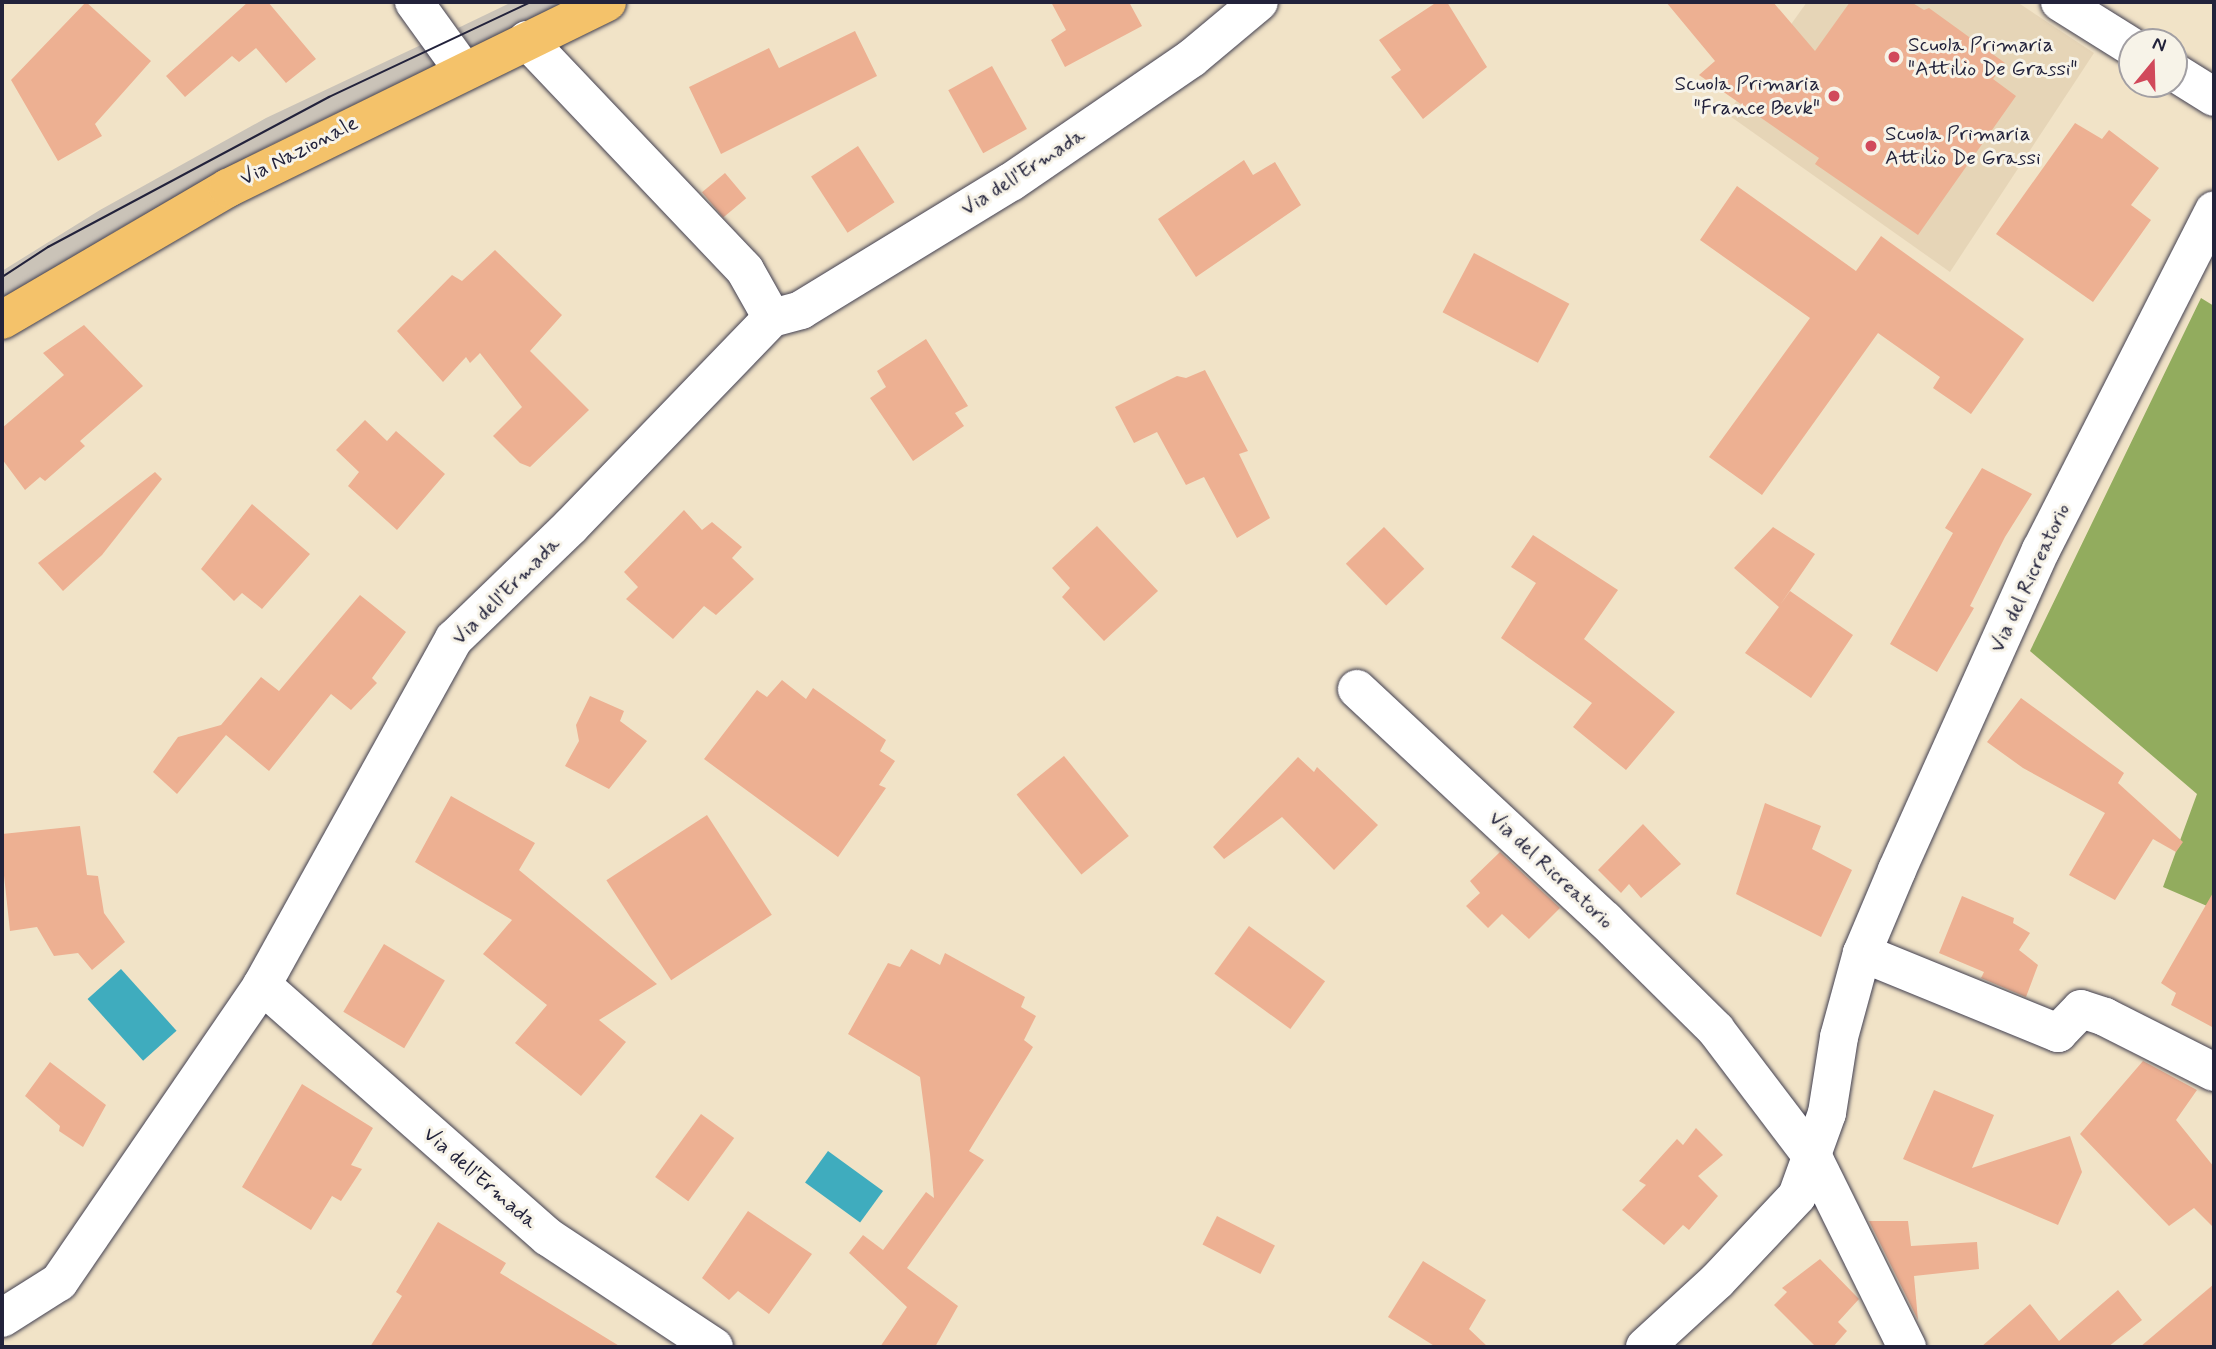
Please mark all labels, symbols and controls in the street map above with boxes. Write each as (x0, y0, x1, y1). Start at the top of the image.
north arrow (2118, 28, 2188, 98)
text: N (2149, 31, 2169, 58)
place label: Scuola Primaria "Attilio De Grassi" (1908, 32, 2075, 82)
marker: Scuola Primaria "Attilio De Grassi" (1886, 49, 1902, 65)
place label: Scuola Primaria "France Bevk" (1675, 71, 1820, 121)
marker: Scuola Primaria "France Bevk" (1826, 88, 1842, 104)
street label: Via Nazionale (237, 111, 361, 191)
place label: Scuola Primaria Attilio De Grassi (1885, 121, 2038, 171)
street label: Via dell'Ermada (956, 122, 1090, 222)
marker: Scuola Primaria Attilio De Grassi (1863, 138, 1879, 154)
street label: Via del Ricreatorio (1984, 498, 2076, 658)
street label: Via dell'Ermada (446, 531, 566, 651)
street label: Via del Ricreatorio (1482, 804, 1620, 936)
street label: Via dell'Ermada (418, 1122, 542, 1234)

